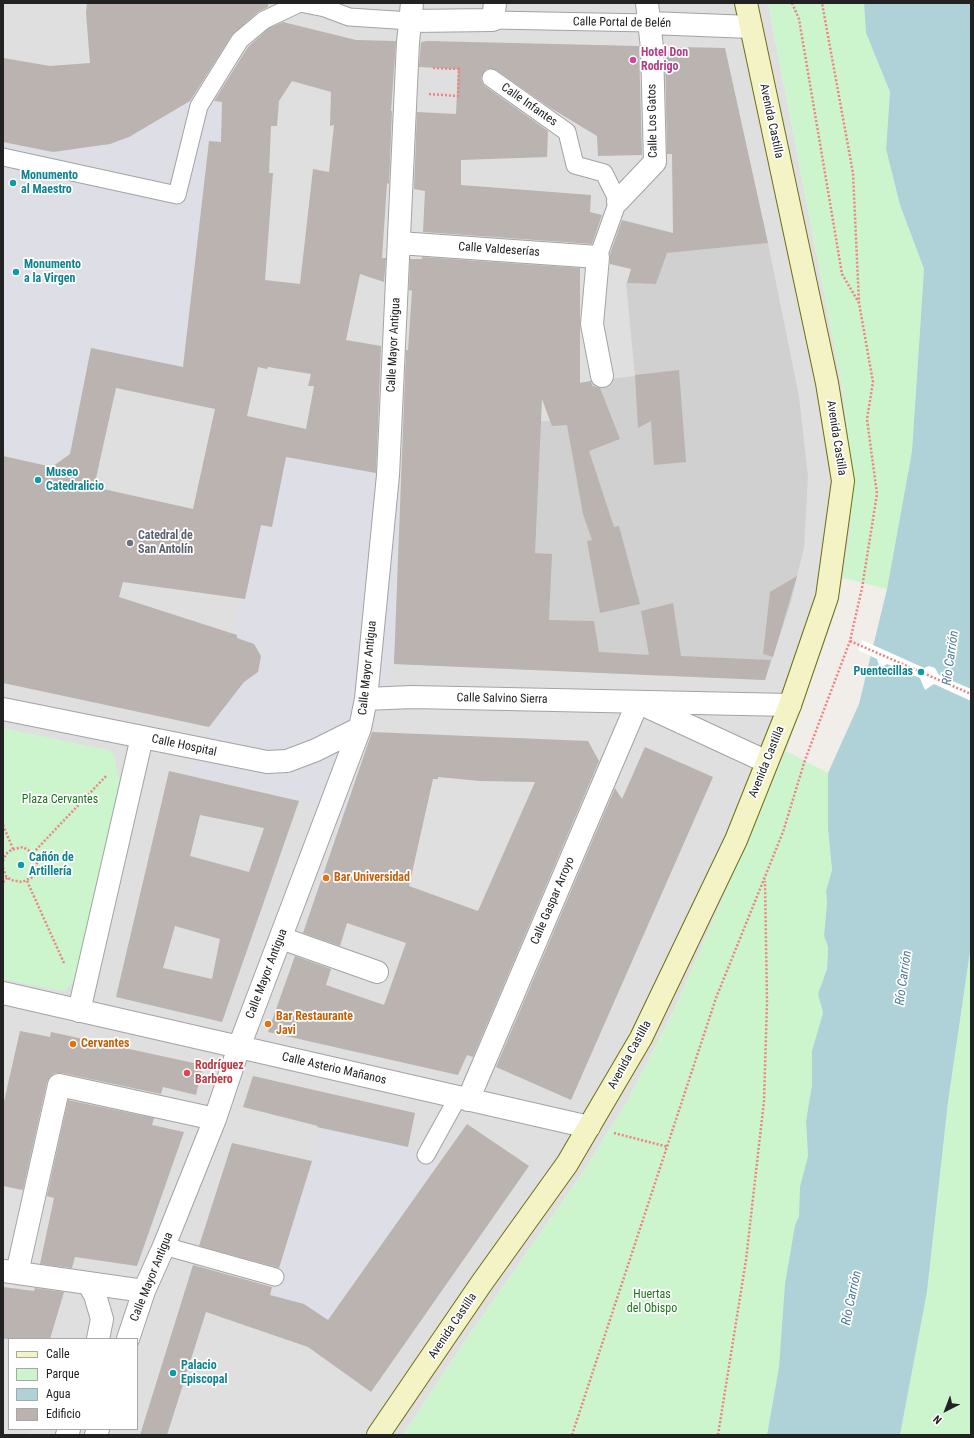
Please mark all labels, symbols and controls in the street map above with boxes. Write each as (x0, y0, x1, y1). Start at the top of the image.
street label: Calle Portal de Belén (573, 15, 671, 31)
place label: Hotel Don Rodrigo (641, 46, 688, 74)
marker: Hotel Don Rodrigo (628, 55, 638, 65)
street label: Calle Infantes (498, 80, 560, 130)
street label: Avenida Castilla (756, 82, 786, 160)
street label: Calle Los Gatos (645, 84, 661, 158)
place label: Monumento al Maestro (21, 169, 78, 197)
marker: Monumento al Maestro (8, 178, 18, 188)
street label: Calle Valdeserías (458, 240, 540, 260)
place label: Monumento a la Virgen (24, 258, 81, 286)
marker: Monumento a la Virgen (11, 267, 21, 277)
street label: Calle Mayor Antigua (384, 297, 404, 393)
street label: Avenida Castilla (823, 399, 849, 477)
place label: Museo Catedralicio (46, 466, 104, 494)
marker: Museo Catedralicio (33, 475, 43, 485)
place label: Catedral de San Antolín (138, 529, 193, 557)
marker: Catedral de San Antolín (125, 538, 135, 548)
street label: Calle Mayor Antigua (356, 620, 380, 716)
water label: Río Carrión (939, 630, 963, 686)
place label: Puentecillas (854, 665, 913, 679)
marker: Puentecillas (916, 667, 926, 677)
street label: Calle Salvino Sierra (456, 691, 548, 707)
street label: Avenida Castilla (746, 724, 788, 800)
street label: Calle Hospital (150, 732, 218, 760)
park label: Plaza Cervantes (22, 793, 98, 807)
place label: Cañón de Artillería (29, 851, 74, 879)
street label: Calle Gaspar Arroyo (528, 855, 578, 947)
marker: Cañón de Artillería (16, 860, 26, 870)
place label: Bar Universidad (334, 871, 410, 885)
marker: Bar Universidad (321, 873, 331, 883)
street label: Calle Mayor Antigua (243, 927, 291, 1021)
water label: Río Carrión (892, 950, 916, 1006)
place label: Bar Restaurante Javi (276, 1010, 353, 1038)
street label: Avenida Castilla (605, 1018, 655, 1092)
marker: Bar Restaurante Javi (263, 1019, 273, 1029)
place label: Cervantes (81, 1037, 129, 1051)
marker: Cervantes (68, 1039, 78, 1049)
street label: Calle Asterio Mañanos (280, 1050, 388, 1088)
place label: Rodríguez Barbero (195, 1059, 244, 1087)
marker: Rodríguez Barbero (182, 1068, 192, 1078)
street label: Calle Mayor Antigua (128, 1230, 176, 1324)
water label: Río Carrión (839, 1269, 865, 1327)
park label: Huertas del Obispo (627, 1288, 677, 1316)
street label: Avenida Castilla (426, 1291, 480, 1361)
legend (8, 1338, 138, 1430)
text: Calle (46, 1347, 70, 1361)
place label: Palacio Episcopal (181, 1359, 227, 1387)
text: Parque (46, 1367, 79, 1381)
marker: Palacio Episcopal (168, 1368, 178, 1378)
text: Agua (46, 1387, 70, 1401)
north arrow (926, 1390, 966, 1430)
text: Edificio (46, 1407, 81, 1421)
text: N (931, 1412, 944, 1426)

